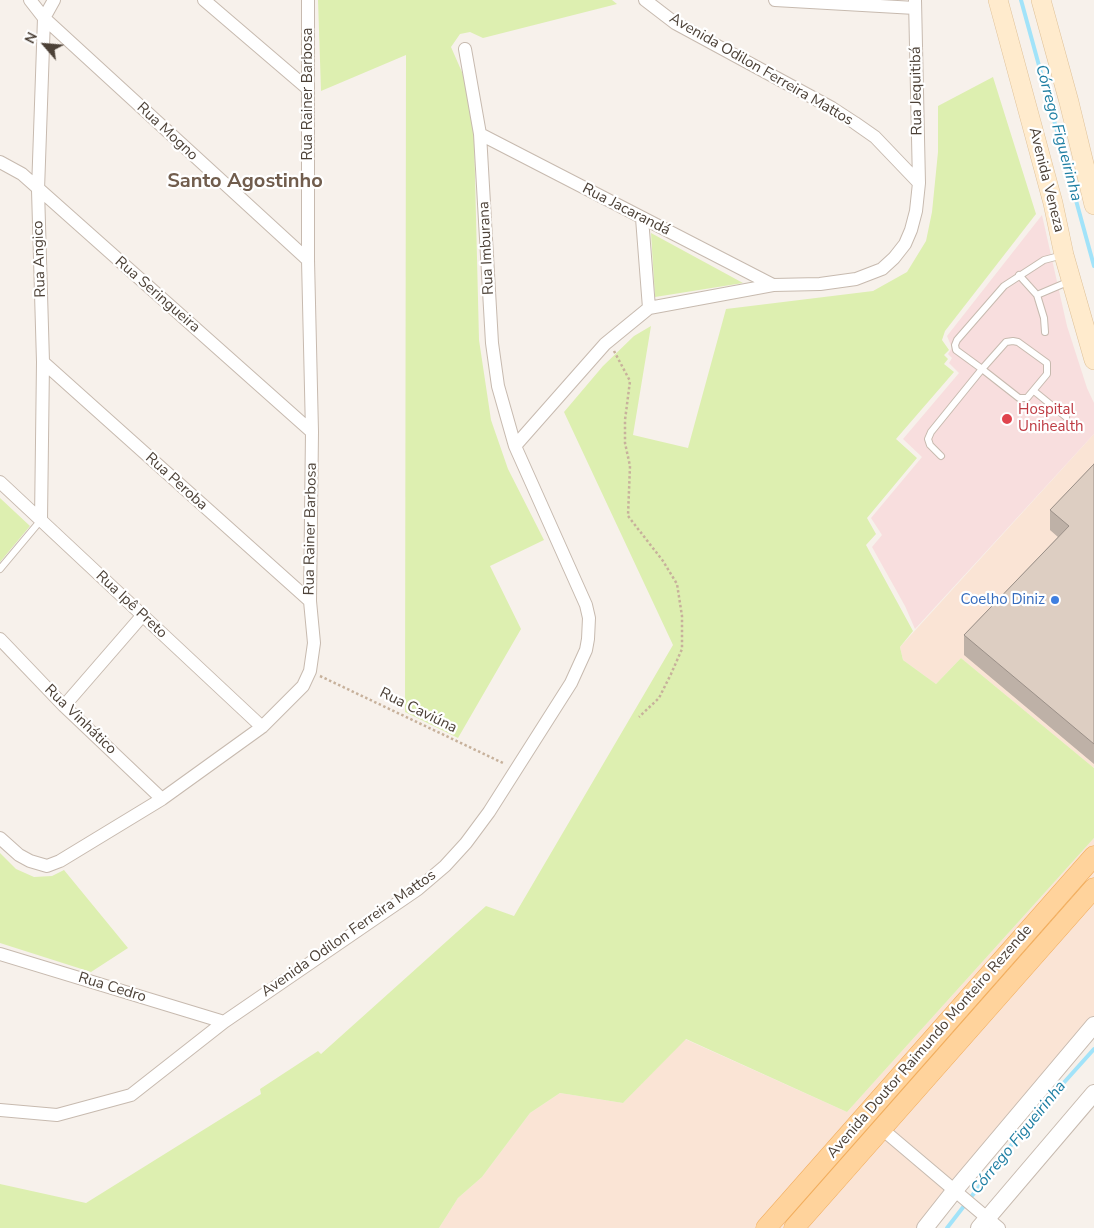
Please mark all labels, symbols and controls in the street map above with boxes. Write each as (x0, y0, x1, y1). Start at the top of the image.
street label: Avenida Odilon Ferreira Mattos (666, 10, 856, 130)
north arrow (20, 20, 70, 70)
street label: Rua Rainer Barbosa (299, 27, 317, 161)
text: N (20, 29, 42, 47)
street label: Rua Jequitibá (907, 46, 927, 136)
water label: Córrego Figueirinha (1031, 63, 1085, 203)
street label: Rua Mogno (133, 99, 201, 165)
street label: Avenida Veneza (1024, 126, 1068, 234)
district label: Santo Agostinho (167, 170, 323, 194)
street label: Rua Jacarandá (579, 180, 673, 240)
street label: Rua Imburana (476, 201, 498, 295)
street label: Rua Angico (30, 220, 50, 298)
street label: Rua Seringueira (111, 253, 203, 337)
place label: Hospital Unihealth (1018, 401, 1083, 436)
marker: Hospital Unihealth (1000, 412, 1014, 426)
street label: Rua Peroba (141, 449, 211, 515)
street label: Rua Rainer Barbosa (301, 462, 321, 596)
street label: Rua Ipê Preto (92, 567, 170, 643)
place label: Coelho Diniz (960, 591, 1045, 609)
marker: Coelho Diniz (1049, 594, 1061, 606)
street label: Rua Vinhático (40, 681, 120, 759)
street label: Rua Caviúna (376, 684, 460, 738)
street label: Avenida Odilon Ferreira Mattos (258, 867, 440, 1001)
street label: Avenida Doutor Raimundo Monteiro Rezende (824, 922, 1036, 1162)
street label: Rua Cedro (76, 969, 148, 1007)
water label: Córrego Figueirinha (967, 1077, 1071, 1199)

